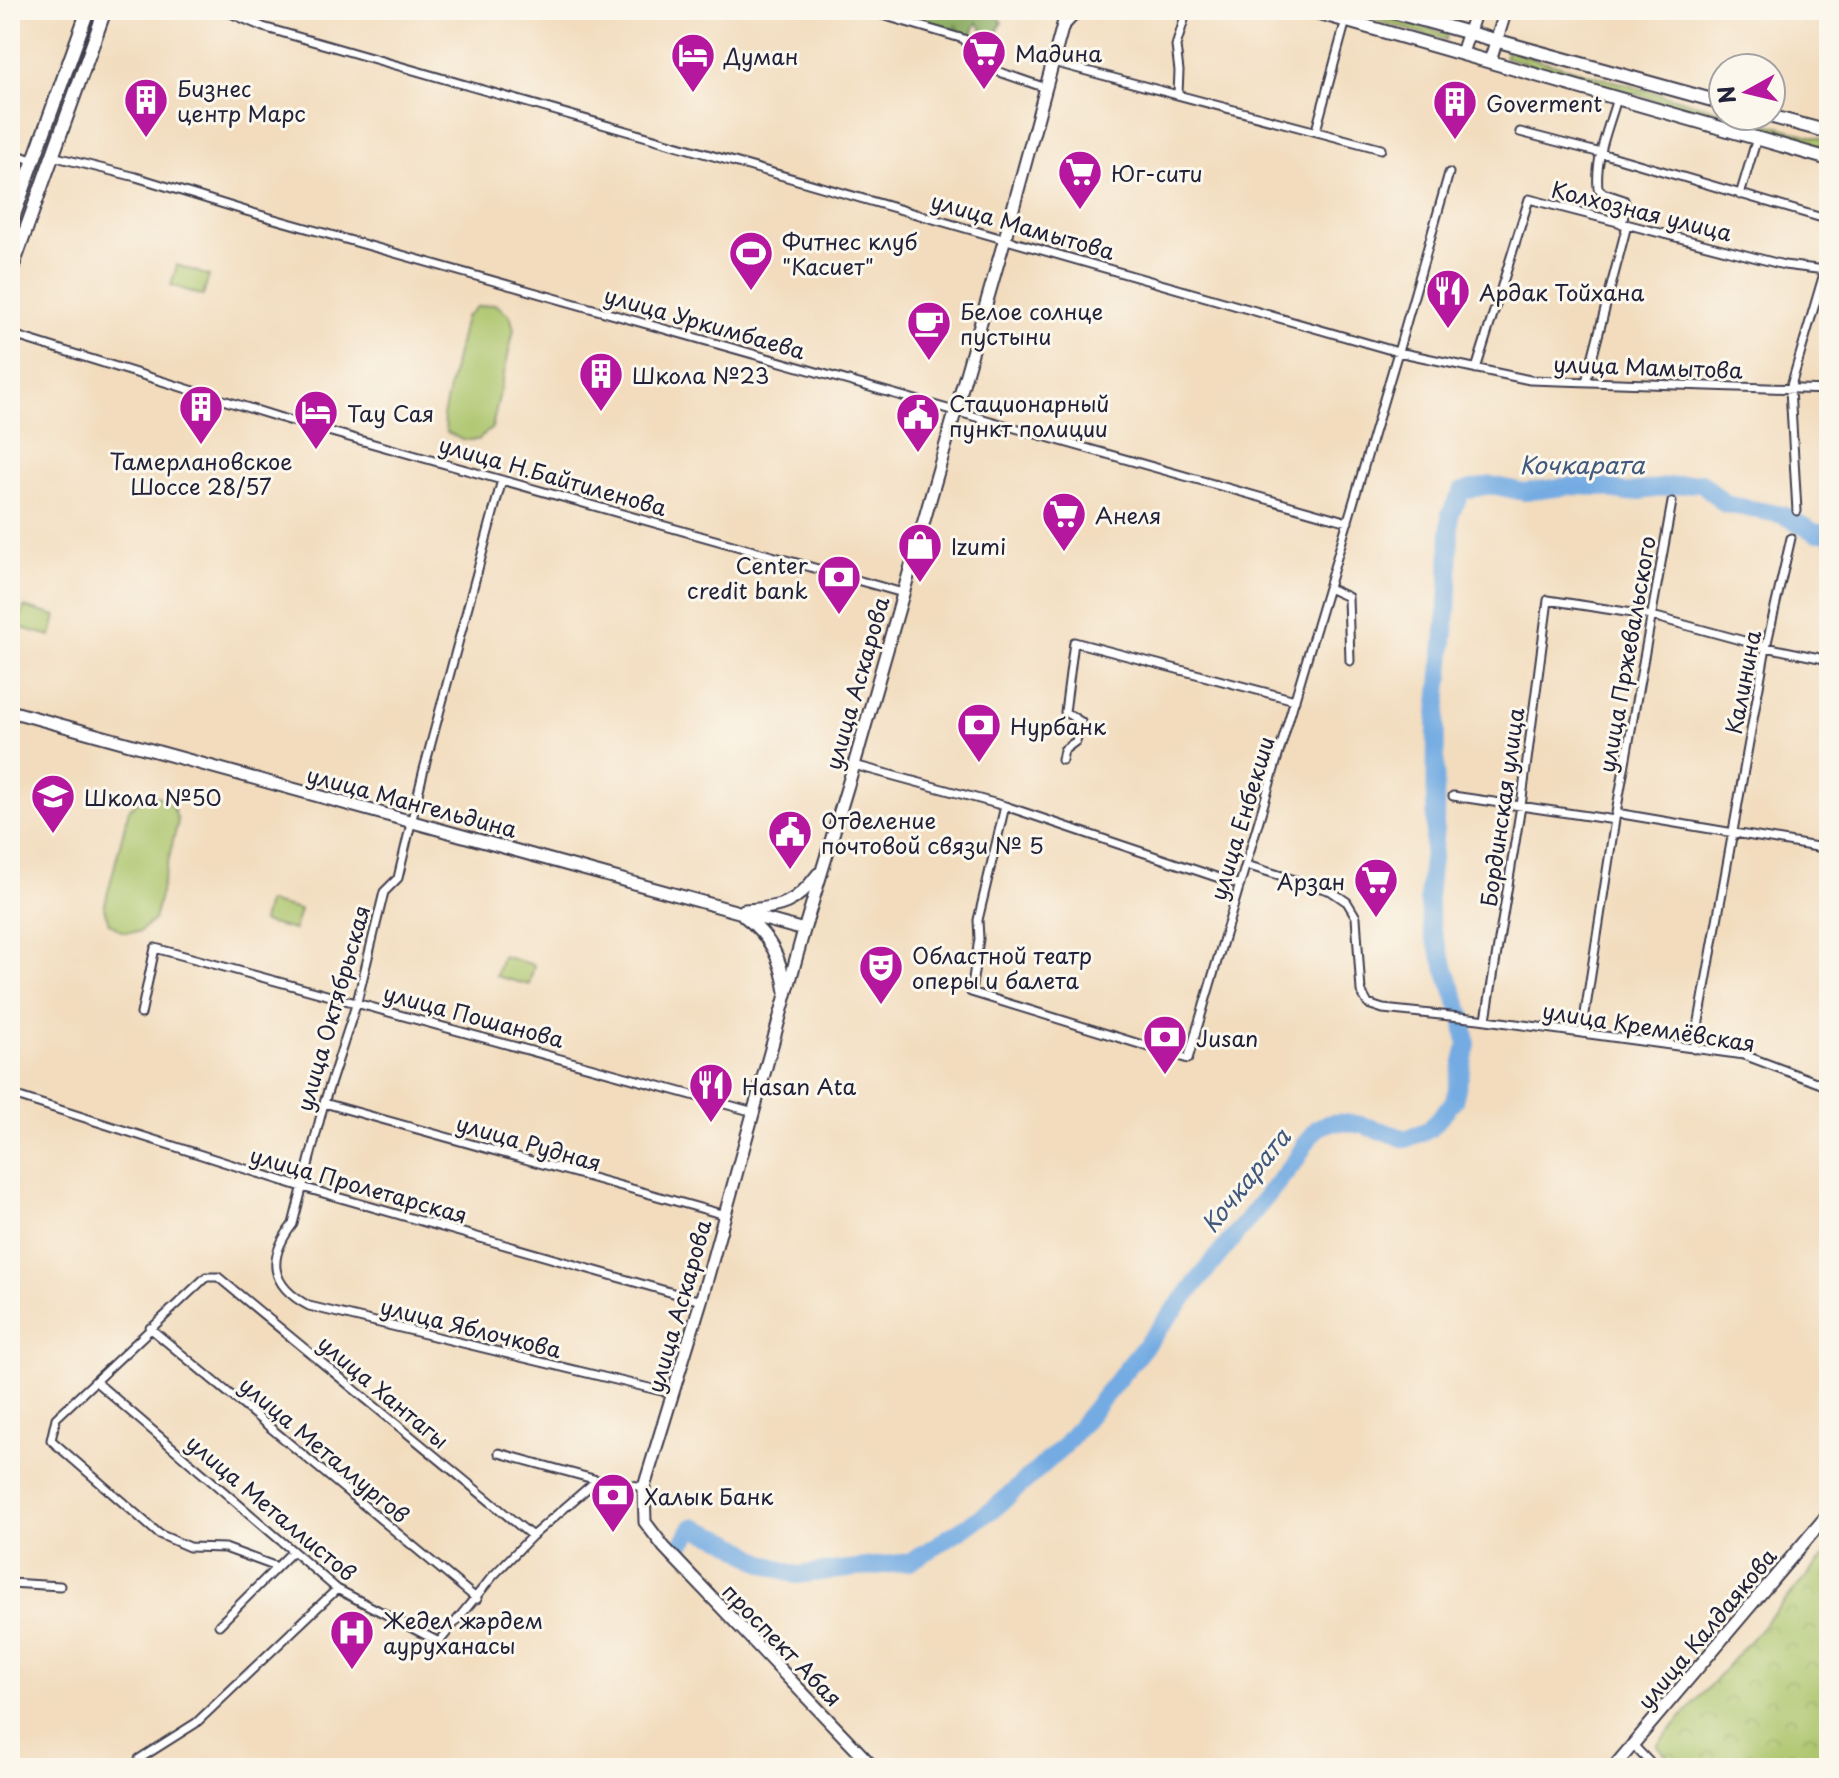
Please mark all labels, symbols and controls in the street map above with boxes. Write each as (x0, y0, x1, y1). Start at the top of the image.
supermarket icon: Мадина (960, 28, 1008, 91)
hotel icon: Думан (669, 31, 717, 94)
place label: Мадина (1015, 36, 1102, 69)
place label: Думан (723, 39, 798, 72)
north arrow (1707, 52, 1787, 132)
place label: Бизнес центр Марс (177, 71, 306, 129)
building icon: Бизнес центр Марс (122, 76, 170, 139)
building icon: Goverment (1431, 78, 1479, 141)
text: N (1708, 84, 1743, 106)
place label: Goverment (1486, 86, 1602, 119)
supermarket icon: Юг-сити (1056, 148, 1104, 211)
place label: Юг-сити (1111, 156, 1203, 189)
street label: Колхозная улица (1548, 172, 1736, 248)
street label: улица Мамытова (927, 183, 1119, 267)
place label: Фитнес клуб "Касиет" (782, 224, 918, 282)
sports icon: Фитнес клуб "Касиет" (727, 229, 775, 292)
restaurant icon: Ардак Тойхана (1424, 267, 1472, 330)
place label: Ардак Тойхана (1479, 275, 1644, 308)
street label: улица Уркимбаева (601, 278, 810, 367)
place label: Белое солнце пустыни (960, 294, 1103, 352)
cafe icon: Белое солнце пустыни (905, 299, 953, 362)
street label: улица Мамытова (1553, 346, 1744, 386)
building icon: Школа №23 (577, 350, 625, 413)
place label: Школа №23 (632, 358, 769, 391)
building icon: Тамерлановское Шоссе 28/57 (177, 383, 225, 446)
place label: Стационарный пункт полиции (949, 386, 1109, 444)
hotel icon: Тау Сая (292, 388, 340, 451)
public building icon: Стационарный пункт полиции (894, 391, 942, 454)
place label: Тау Сая (347, 396, 434, 429)
street label: улица Н.Байтиленова (435, 427, 671, 523)
place label: Тамерлановское Шоссе 28/57 (109, 444, 293, 502)
water label: Кочкарата (1520, 446, 1645, 482)
supermarket icon: Анеля (1040, 490, 1088, 553)
place label: Анеля (1095, 498, 1161, 531)
shop icon: Izumi (896, 521, 944, 584)
place label: Izumi (951, 529, 1006, 562)
street label: улица Пржевальского (1589, 533, 1663, 775)
place label: Center credit bank (687, 548, 809, 606)
bank icon: Center credit bank (815, 553, 863, 616)
street label: улица Аскарова (815, 592, 897, 774)
street label: Калинина (1716, 627, 1768, 737)
bank icon: Нурбанк (955, 701, 1003, 764)
street label: Бординская улица (1471, 705, 1531, 908)
place label: Нурбанк (1010, 709, 1107, 742)
street label: улица Енбекши (1200, 732, 1282, 904)
street label: улица Мангельдина (303, 757, 521, 845)
school or university icon: Школа №50 (29, 772, 77, 835)
place label: Школа №50 (84, 780, 222, 813)
place label: Отделение почтовой связи № 5 (821, 803, 1044, 861)
public building icon: Отделение почтовой связи № 5 (766, 808, 814, 871)
supermarket icon: Арзан (1352, 856, 1400, 919)
place label: Арзан (1277, 864, 1345, 897)
street label: улица Октябрьская (287, 901, 377, 1115)
place label: Областной театр оперы и балета (912, 938, 1092, 996)
theatre icon: Областной театр оперы и балета (857, 943, 905, 1006)
street label: улица Пошанова (380, 975, 568, 1055)
street label: улица Кремлёвская (1540, 993, 1758, 1059)
bank icon: Jusan (1141, 1013, 1189, 1076)
place label: Jusan (1196, 1021, 1258, 1054)
restaurant icon: Hasan Ata (687, 1061, 735, 1124)
place label: Hasan Ata (742, 1069, 856, 1102)
street label: улица Рудная (453, 1106, 605, 1178)
water label: Кочкарата (1192, 1119, 1299, 1240)
street label: улица Пролетарская (246, 1137, 472, 1231)
street label: улица Аскарова (637, 1215, 719, 1397)
street label: улица Яблочкова (377, 1289, 565, 1366)
street label: улица Хантагы (311, 1326, 457, 1456)
street label: улица Металлургов (233, 1368, 417, 1530)
street label: улица Металлистов (180, 1426, 364, 1588)
bank icon: Халык Банк (589, 1471, 637, 1534)
place label: Халык Банк (644, 1479, 774, 1512)
street label: улица Калдаякова (1629, 1540, 1784, 1716)
street label: проспект Абая (715, 1575, 851, 1713)
place label: Жедел жәрдем ауруханасы (383, 1603, 543, 1661)
hospital icon: Жедел жәрдем ауруханасы (328, 1608, 376, 1671)

